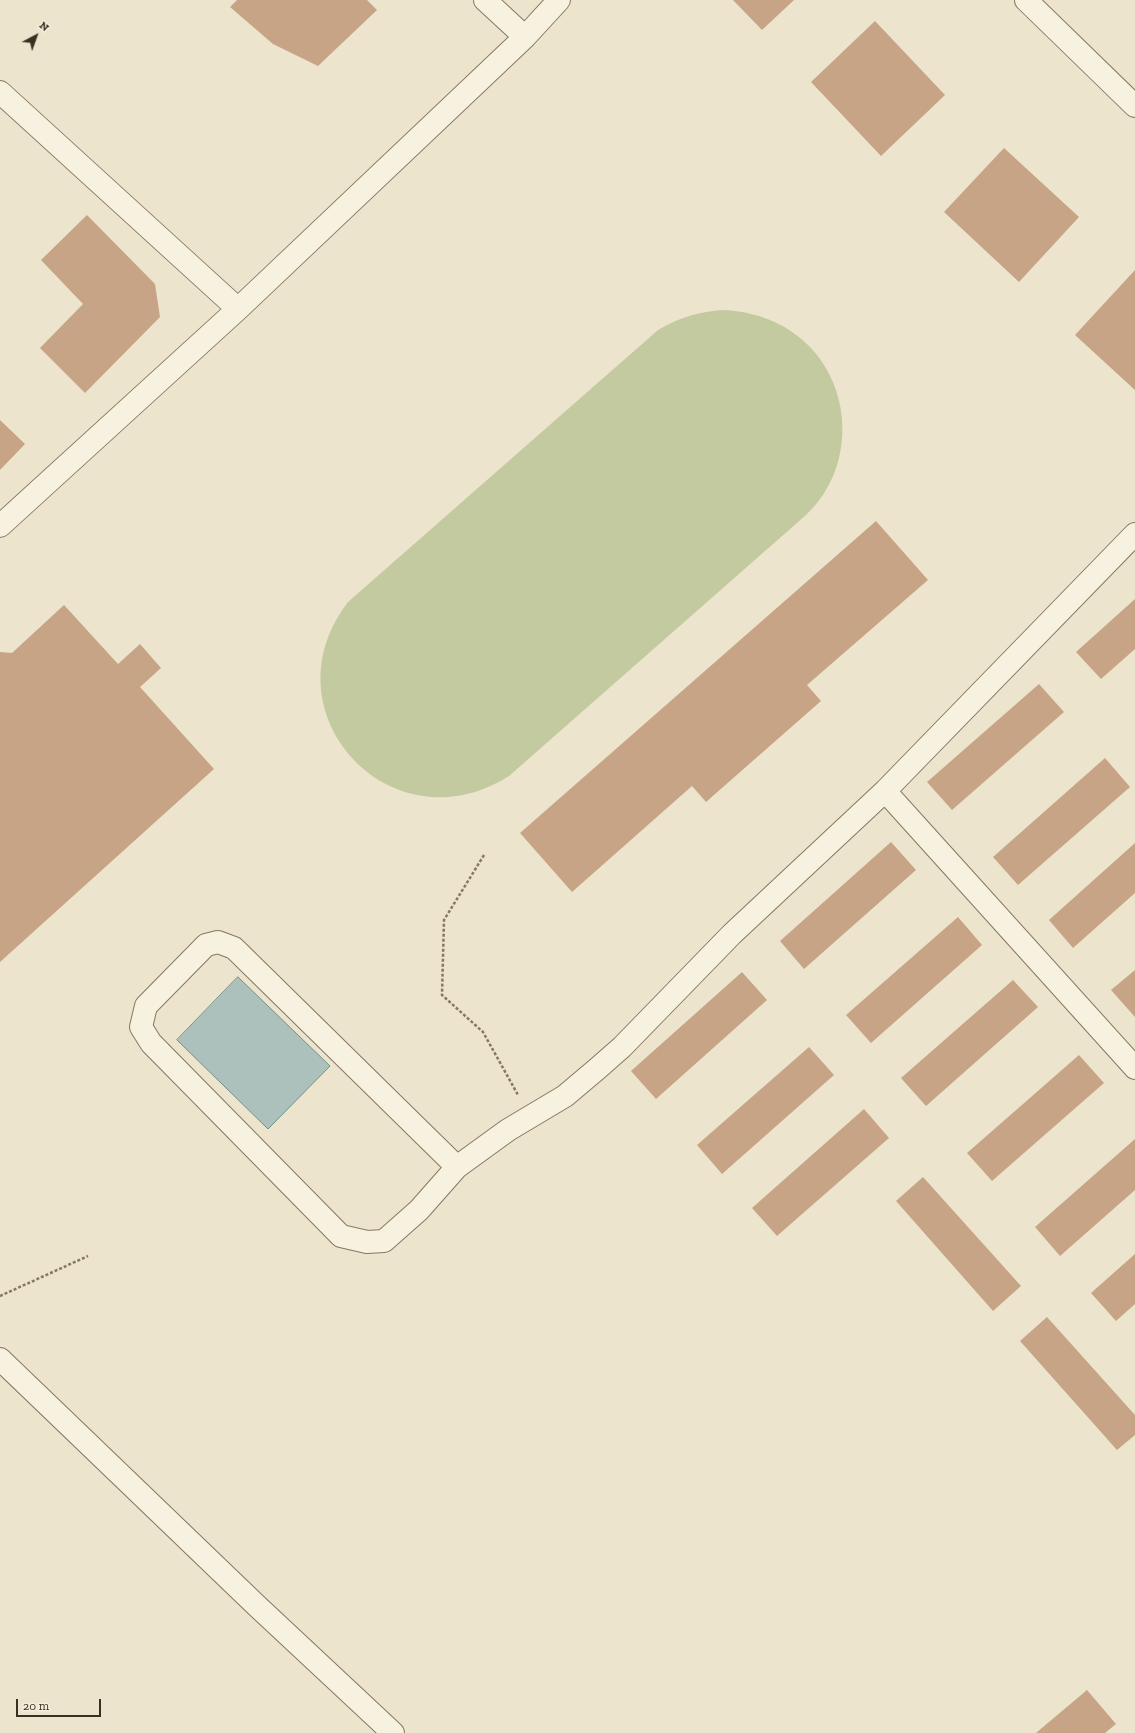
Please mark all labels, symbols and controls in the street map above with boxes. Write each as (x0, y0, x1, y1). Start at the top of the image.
north arrow (16, 16, 56, 56)
text: N (37, 19, 52, 34)
scale bar (18, 1691, 103, 1717)
text: 20 m (23, 1699, 49, 1713)

